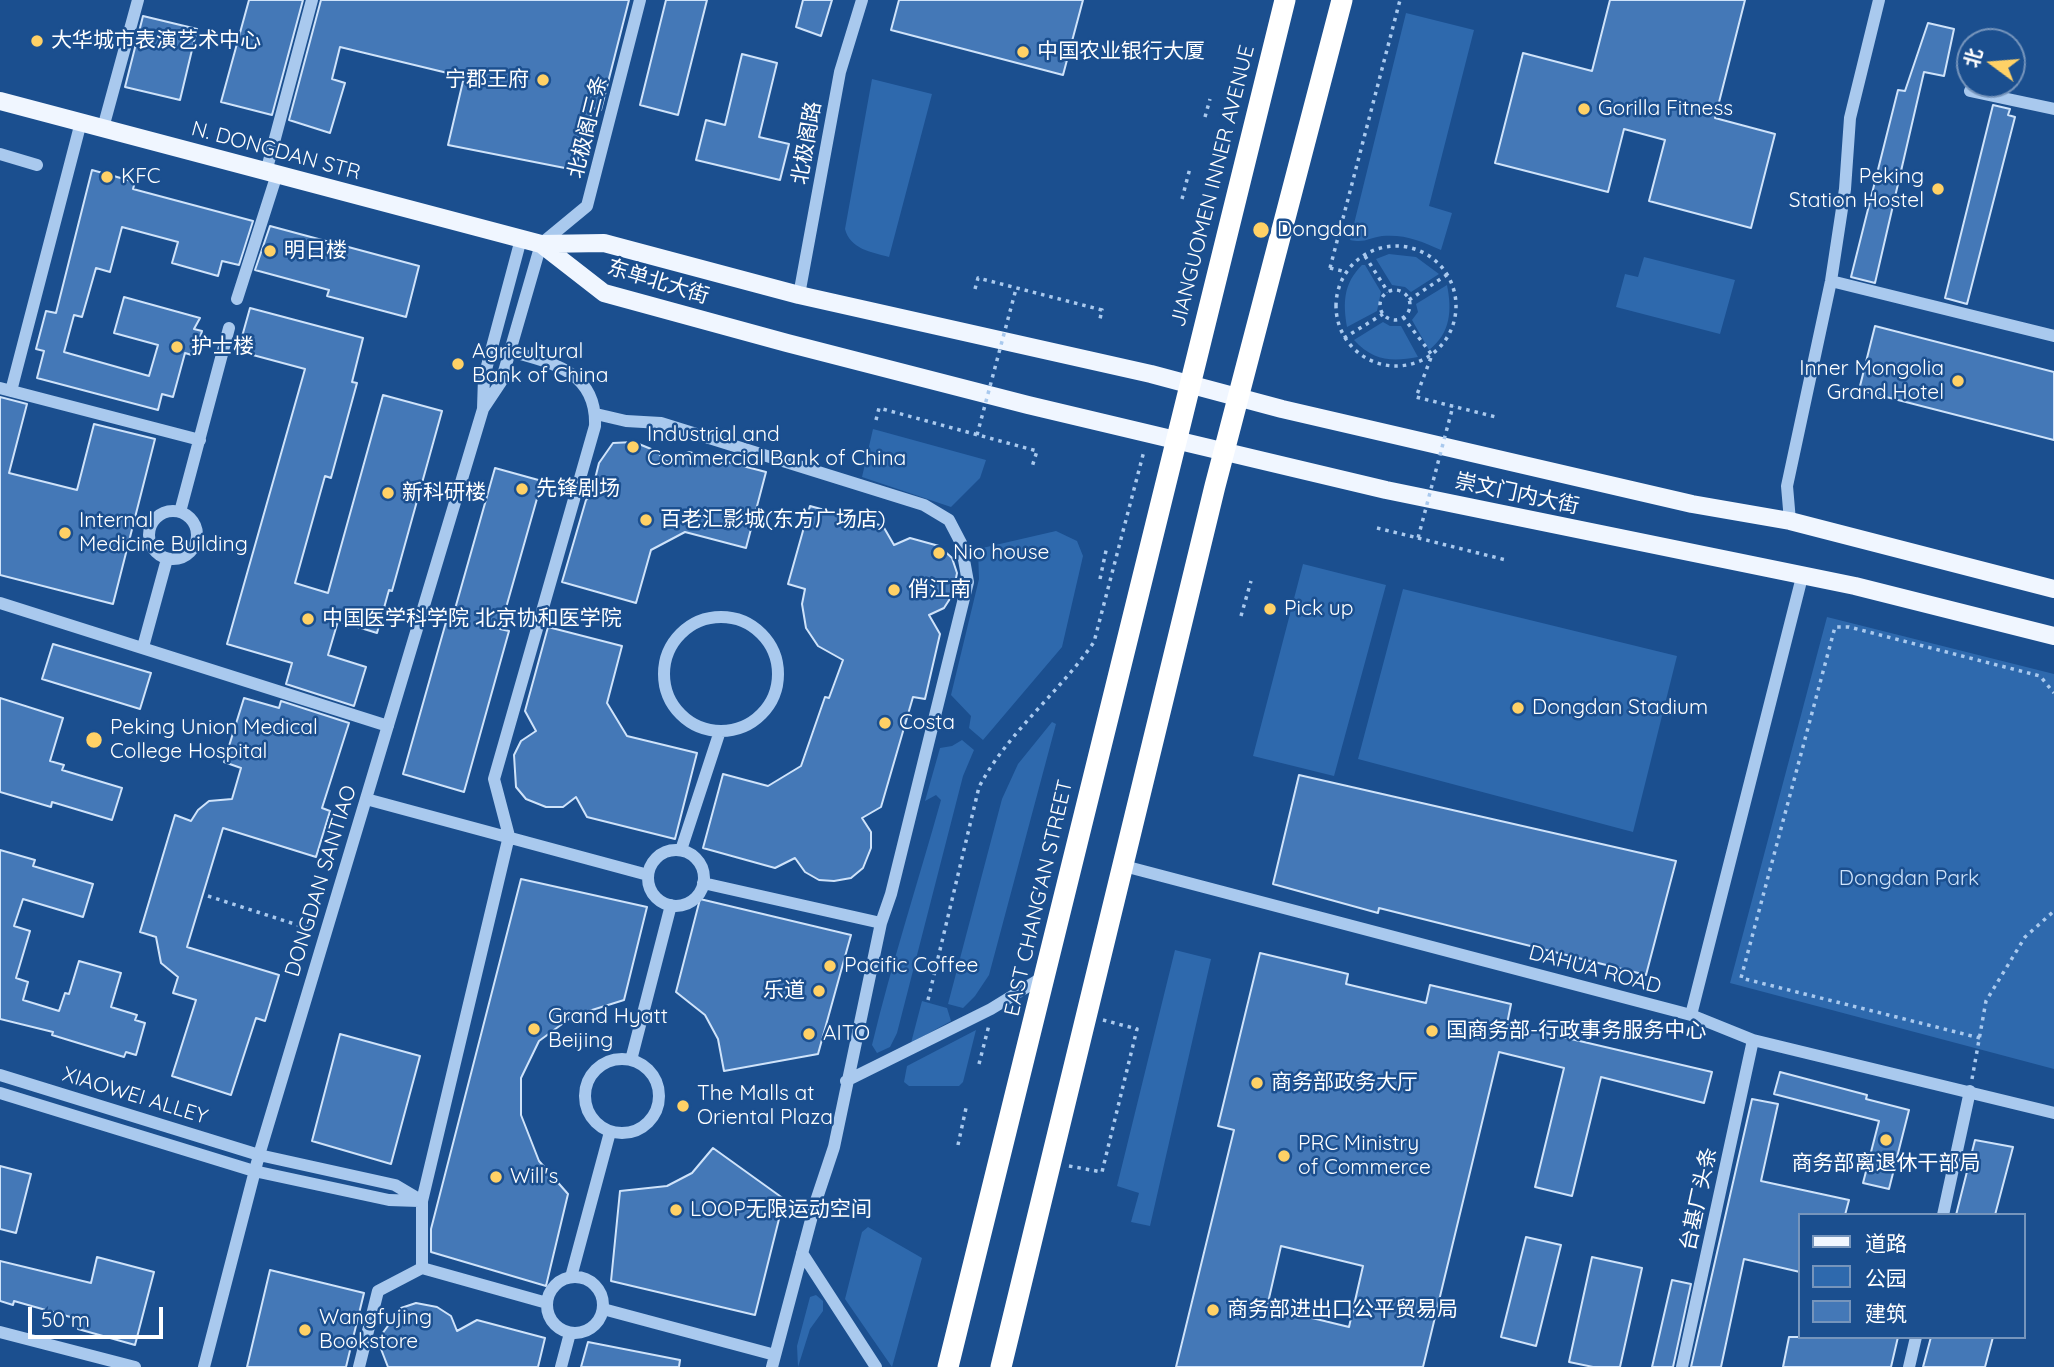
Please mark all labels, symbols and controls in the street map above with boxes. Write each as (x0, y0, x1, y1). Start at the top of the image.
place label: 大华城市表演艺术中心 (51, 28, 261, 54)
north arrow (1956, 28, 2026, 98)
marker: 大华城市表演艺术中心 (29, 33, 45, 49)
place label: 中国农业银行大厦 (1037, 39, 1205, 65)
street label: JIANGUOMEN INNER AVENUE (1166, 43, 1260, 329)
marker: 中国农业银行大厦 (1015, 44, 1031, 60)
text: 北 (1959, 45, 1987, 70)
place label: 宁郡王府 (445, 67, 529, 93)
marker: 宁郡王府 (535, 72, 551, 88)
street label: 北极阁三条 (563, 73, 613, 181)
place label: Gorilla Fitness (1598, 96, 1733, 122)
street label: 北极阁路 (787, 99, 827, 187)
marker: Gorilla Fitness (1576, 101, 1592, 117)
street label: N. DONGDAN STR (189, 116, 363, 186)
place label: KFC (121, 164, 161, 190)
place label: Peking Station Hostel (1789, 164, 1924, 214)
marker: KFC (99, 169, 115, 185)
marker: Peking Station Hostel (1930, 181, 1946, 197)
place label: Dongdan (1277, 217, 1367, 243)
marker: Dongdan (1251, 220, 1271, 240)
place label: 明日楼 (284, 238, 347, 264)
marker: 明日楼 (262, 243, 278, 259)
street label: 东单北大街 (604, 255, 712, 309)
place label: 护士楼 (191, 334, 254, 360)
marker: 护士楼 (169, 339, 185, 355)
place label: Agricultural Bank of China (472, 339, 608, 389)
marker: Agricultural Bank of China (450, 356, 466, 372)
place label: Inner Mongolia Grand Hotel (1799, 356, 1944, 406)
marker: Inner Mongolia Grand Hotel (1950, 373, 1966, 389)
place label: Industrial and Commercial Bank of China (647, 422, 906, 472)
marker: Industrial and Commercial Bank of China (625, 439, 641, 455)
street label: 崇文门内大街 (1453, 469, 1581, 519)
place label: 先锋剧场 (536, 476, 620, 502)
place label: 新科研楼 (402, 480, 486, 506)
marker: 先锋剧场 (514, 481, 530, 497)
marker: 新科研楼 (380, 485, 396, 501)
place label: 百老汇影城(东方广场店) (660, 507, 886, 533)
place label: Internal Medicine Building (79, 508, 248, 558)
marker: 百老汇影城(东方广场店) (638, 512, 654, 528)
marker: Internal Medicine Building (57, 525, 73, 541)
place label: Nio house (953, 540, 1049, 566)
marker: Nio house (931, 545, 947, 561)
place label: 俏江南 (908, 577, 971, 603)
marker: 俏江南 (886, 582, 902, 598)
place label: Pick up (1284, 596, 1354, 622)
marker: Pick up (1262, 601, 1278, 617)
place label: 中国医学科学院 北京协和医学院 (322, 606, 622, 632)
marker: 中国医学科学院 北京协和医学院 (300, 611, 316, 627)
place label: Dongdan Stadium (1532, 695, 1708, 721)
marker: Dongdan Stadium (1510, 700, 1526, 716)
place label: Costa (899, 710, 955, 736)
place label: Peking Union Medical College Hospital (110, 715, 318, 765)
marker: Costa (877, 715, 893, 731)
marker: Peking Union Medical College Hospital (84, 730, 104, 750)
street label: EAST CHANG'AN STREET (1000, 777, 1078, 1019)
street label: DONGDAN SANTIAO (280, 782, 362, 980)
park label: Dongdan Park (1839, 866, 1979, 892)
street label: DAHUA ROAD (1526, 940, 1664, 1000)
place label: Pacific Coffee (844, 953, 978, 979)
marker: Pacific Coffee (822, 958, 838, 974)
place label: 乐道 (763, 978, 805, 1004)
marker: 乐道 (811, 983, 827, 999)
place label: Grand Hyatt Beijing (548, 1004, 668, 1054)
place label: 国商务部-行政事务服务中心 (1446, 1018, 1706, 1044)
marker: Grand Hyatt Beijing (526, 1021, 542, 1037)
place label: AITO (823, 1021, 870, 1047)
marker: 国商务部-行政事务服务中心 (1424, 1023, 1440, 1039)
marker: AITO (801, 1026, 817, 1042)
street label: XIAOWEI ALLEY (59, 1062, 211, 1130)
place label: 商务部政务大厅 (1271, 1070, 1418, 1096)
marker: 商务部政务大厅 (1249, 1075, 1265, 1091)
place label: The Malls at Oriental Plaza (697, 1081, 833, 1131)
marker: The Malls at Oriental Plaza (675, 1098, 691, 1114)
place label: PRC Ministry of Commerce (1298, 1131, 1431, 1181)
marker: 商务部离退休干部局 (1878, 1132, 1894, 1148)
street label: 台基厂头条 (1676, 1145, 1722, 1253)
marker: PRC Ministry of Commerce (1276, 1148, 1292, 1164)
place label: 商务部离退休干部局 (1792, 1151, 1980, 1177)
place label: Will's (510, 1164, 558, 1190)
marker: Will's (488, 1169, 504, 1185)
place label: LOOP无限运动空间 (690, 1197, 872, 1223)
marker: LOOP无限运动空间 (668, 1202, 684, 1218)
legend (1798, 1213, 2026, 1339)
text: 道路 (1865, 1230, 1907, 1256)
text: 公园 (1865, 1265, 1907, 1291)
scale bar (32, 1294, 166, 1338)
place label: 商务部进出口公平贸易局 (1227, 1297, 1458, 1323)
text: 建筑 (1865, 1300, 1907, 1326)
marker: 商务部进出口公平贸易局 (1205, 1302, 1221, 1318)
place label: Wangfujing Bookstore (319, 1305, 432, 1355)
text: 50 m (41, 1306, 90, 1332)
marker: Wangfujing Bookstore (297, 1322, 313, 1338)

